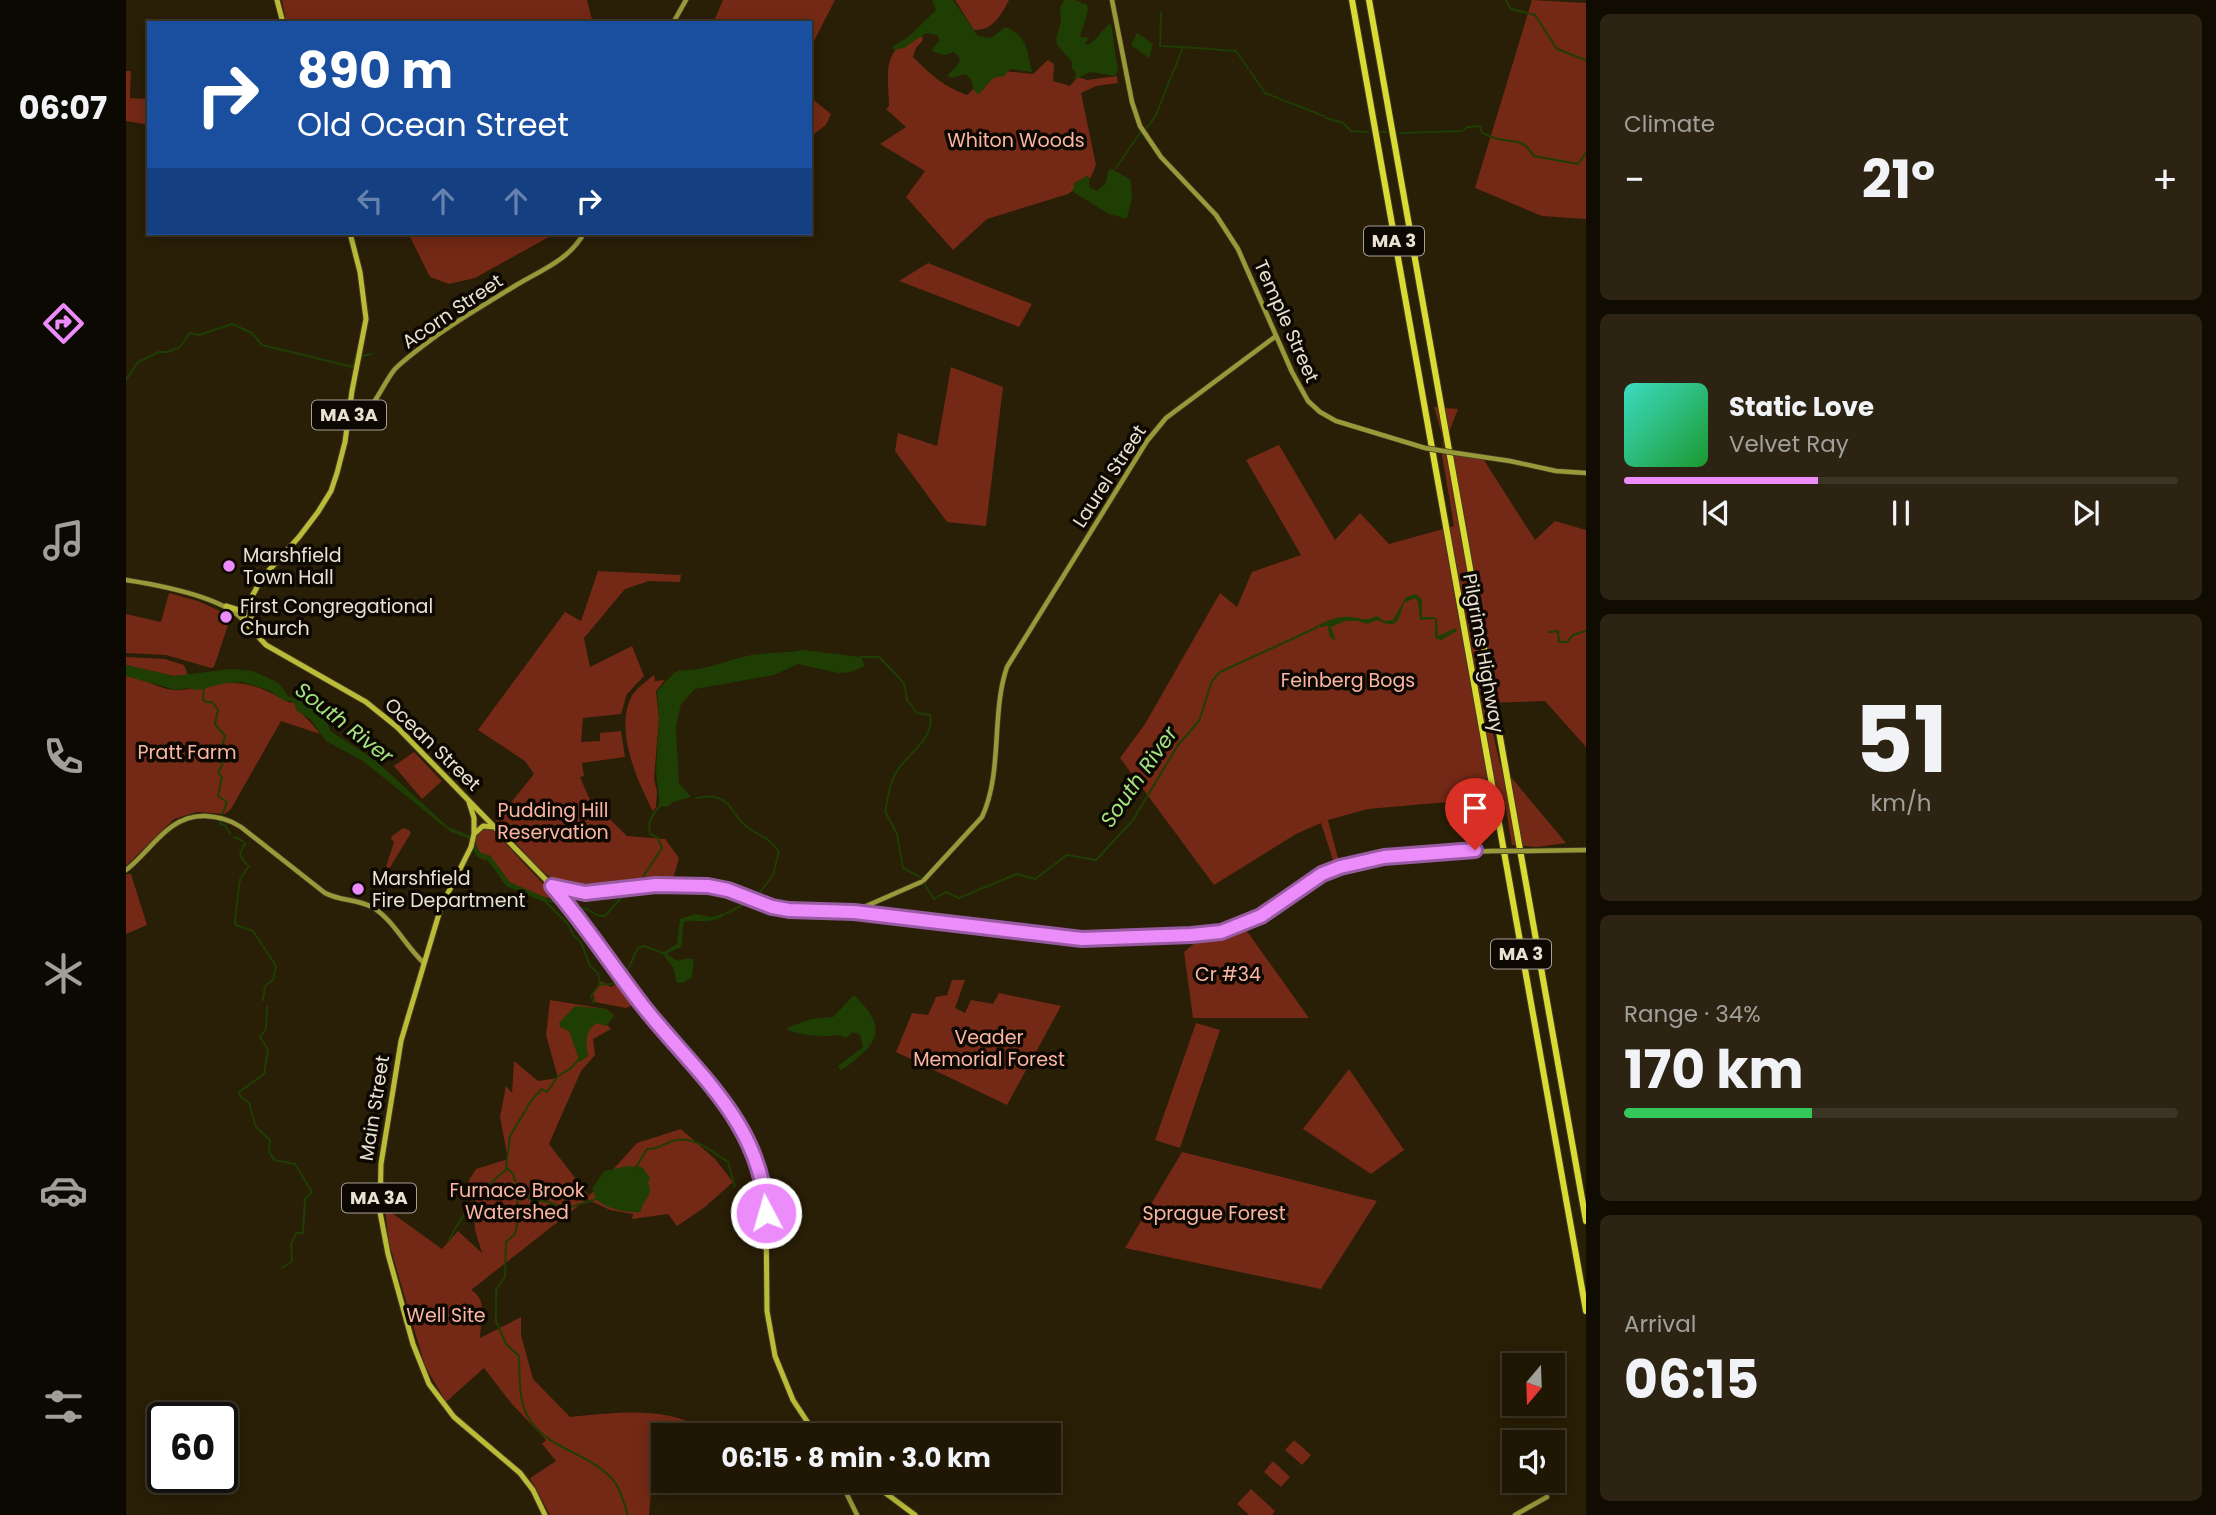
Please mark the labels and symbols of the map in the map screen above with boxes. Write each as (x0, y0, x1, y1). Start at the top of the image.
park label: Whiton Woods (947, 127, 1085, 154)
road number: MA 3 (1364, 227, 1424, 256)
street label: Temple Street (1247, 256, 1326, 387)
street label: Acorn Street (396, 268, 508, 355)
road number: MA 3A (312, 400, 386, 430)
street label: Laurel Street (1066, 420, 1153, 533)
place label: Marshfield Town Hall (243, 542, 342, 591)
marker: Marshfield Town Hall (221, 558, 237, 574)
street label: Pilgrims Highway (1456, 571, 1511, 735)
place label: First Congregational Church (240, 593, 433, 642)
marker: First Congregational Church (218, 609, 234, 625)
park label: Feinberg Bogs (1281, 667, 1415, 694)
water label: South River (289, 675, 400, 771)
street label: Ocean Street (379, 692, 487, 797)
water label: South River (1093, 720, 1185, 833)
park label: Pratt Farm (138, 739, 236, 766)
pin (1445, 778, 1505, 850)
park label: Pudding Hill Reservation (497, 797, 609, 846)
place label: Marshfield Fire Department (372, 865, 526, 914)
marker: Marshfield Fire Department (350, 881, 366, 897)
road number: MA 3 (1491, 939, 1551, 968)
park label: Cr #34 (1195, 961, 1261, 988)
park label: Veader Memorial Forest (913, 1024, 1065, 1073)
street label: Main Street (353, 1053, 396, 1163)
position arrow (729, 1176, 803, 1250)
park label: Furnace Brook Watershed (449, 1177, 585, 1226)
road number: MA 3A (342, 1184, 416, 1212)
park label: Sprague Forest (1142, 1200, 1286, 1227)
park label: Well Site (406, 1302, 486, 1329)
north arrow (1502, 1353, 1564, 1416)
speed limit sign: 60 (147, 1402, 238, 1493)

